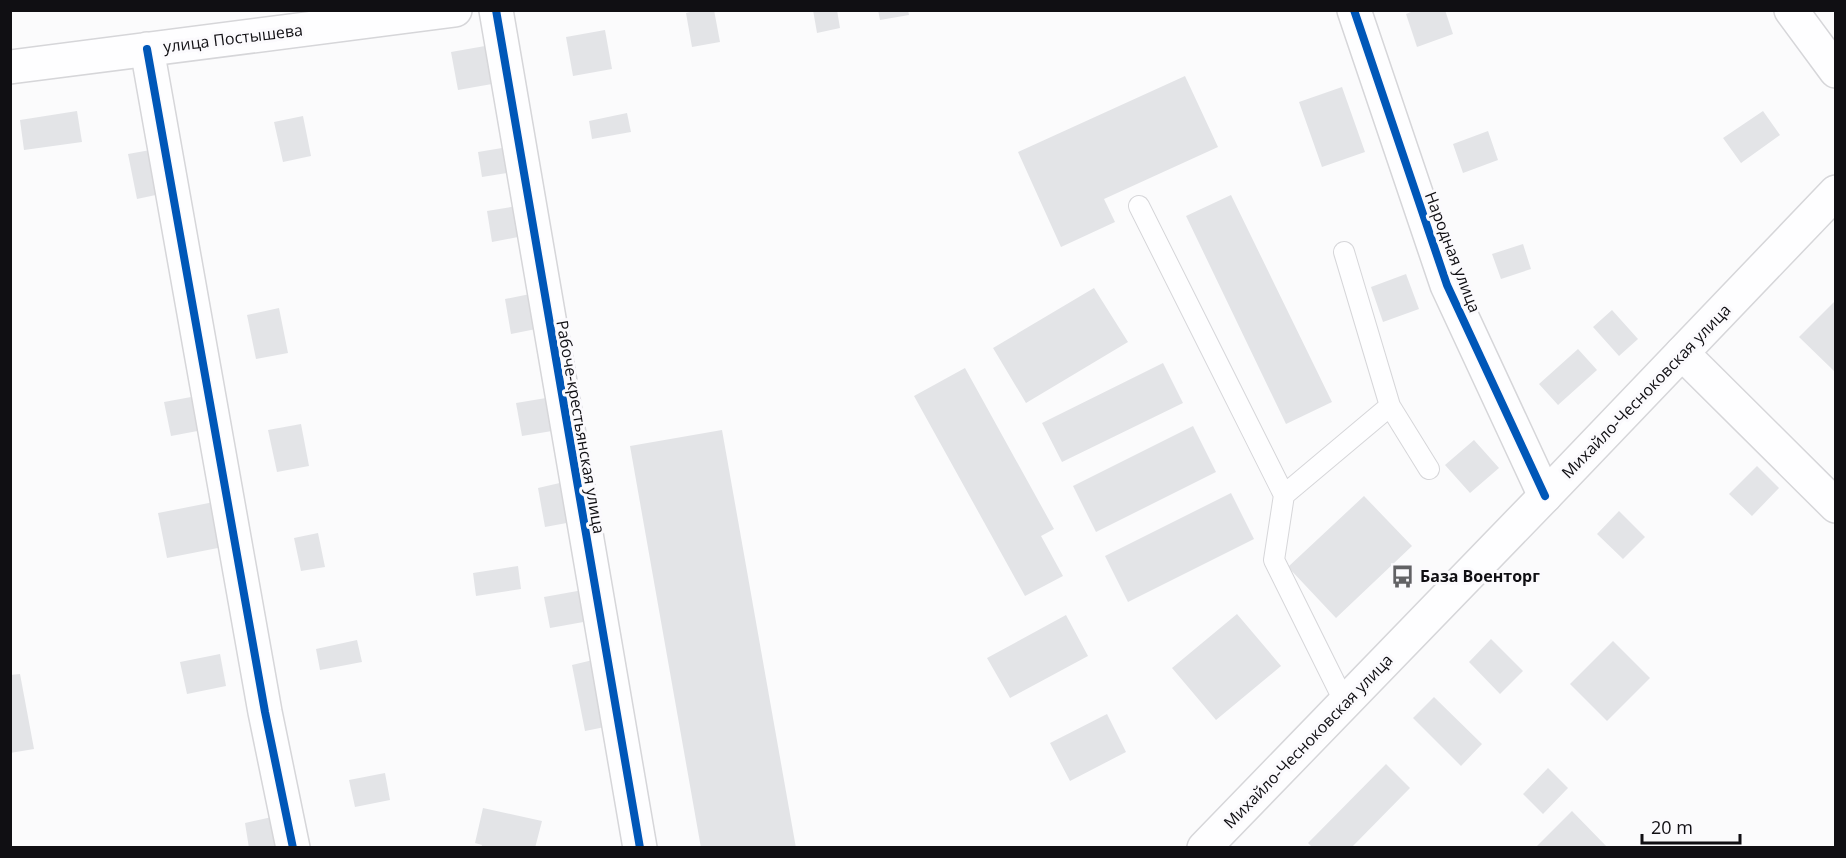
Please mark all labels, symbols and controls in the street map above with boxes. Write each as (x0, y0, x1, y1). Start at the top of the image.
street label: улица Постышева (162, 19, 304, 57)
street label: Народная улица (1420, 189, 1486, 315)
street label: Михайло-Чесноковская улица (1557, 299, 1735, 483)
street label: Рабоче-крестьянская улица (551, 319, 611, 535)
bus stop icon: База Военторг (1389, 563, 1415, 589)
place label: База Военторг (1420, 565, 1540, 587)
street label: Михайло-Чесноковская улица (1219, 649, 1397, 833)
scale bar (1642, 807, 1740, 845)
text: 20 m (1651, 815, 1693, 839)

